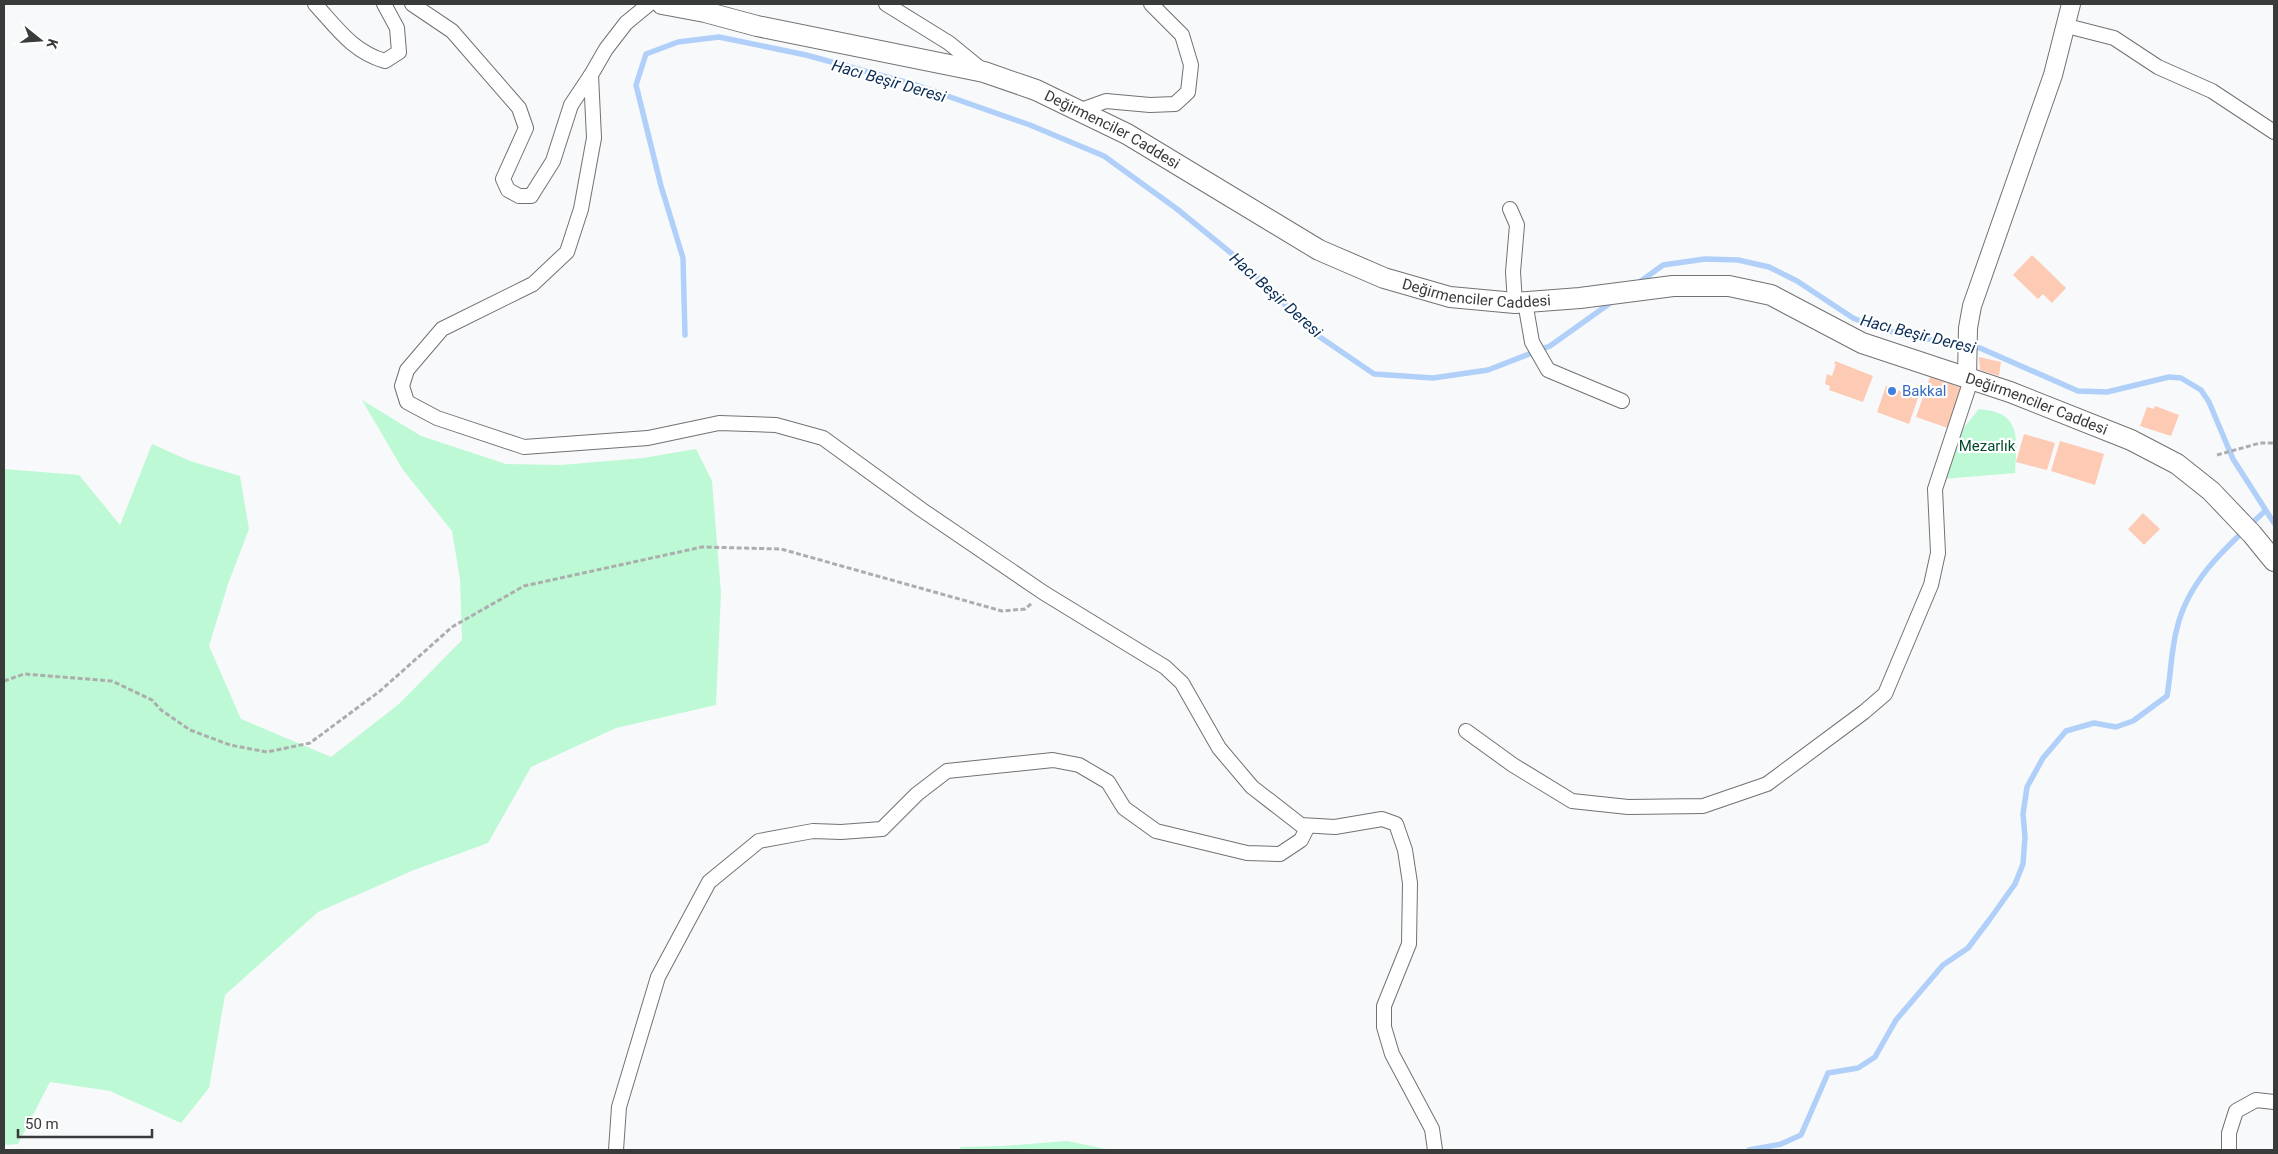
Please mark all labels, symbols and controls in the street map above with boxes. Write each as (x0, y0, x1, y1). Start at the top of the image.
north arrow (15, 15, 65, 65)
text: K (43, 37, 61, 50)
water label: Hacı Beşir Deresi (830, 56, 948, 106)
street label: Değirmenciler Caddesi (1041, 86, 1183, 173)
water label: Hacı Beşir Deresi (1226, 249, 1326, 342)
street label: Değirmenciler Caddesi (1400, 275, 1552, 312)
water label: Hacı Beşir Deresi (1859, 311, 1978, 358)
street label: Değirmenciler Caddesi (1963, 369, 2110, 439)
place label: Bakkal (1902, 382, 1947, 400)
marker: Bakkal (1886, 385, 1898, 397)
park label: Mezarlık (1959, 437, 2016, 455)
scale bar (18, 1106, 151, 1138)
text: 50 m (25, 1115, 59, 1133)

